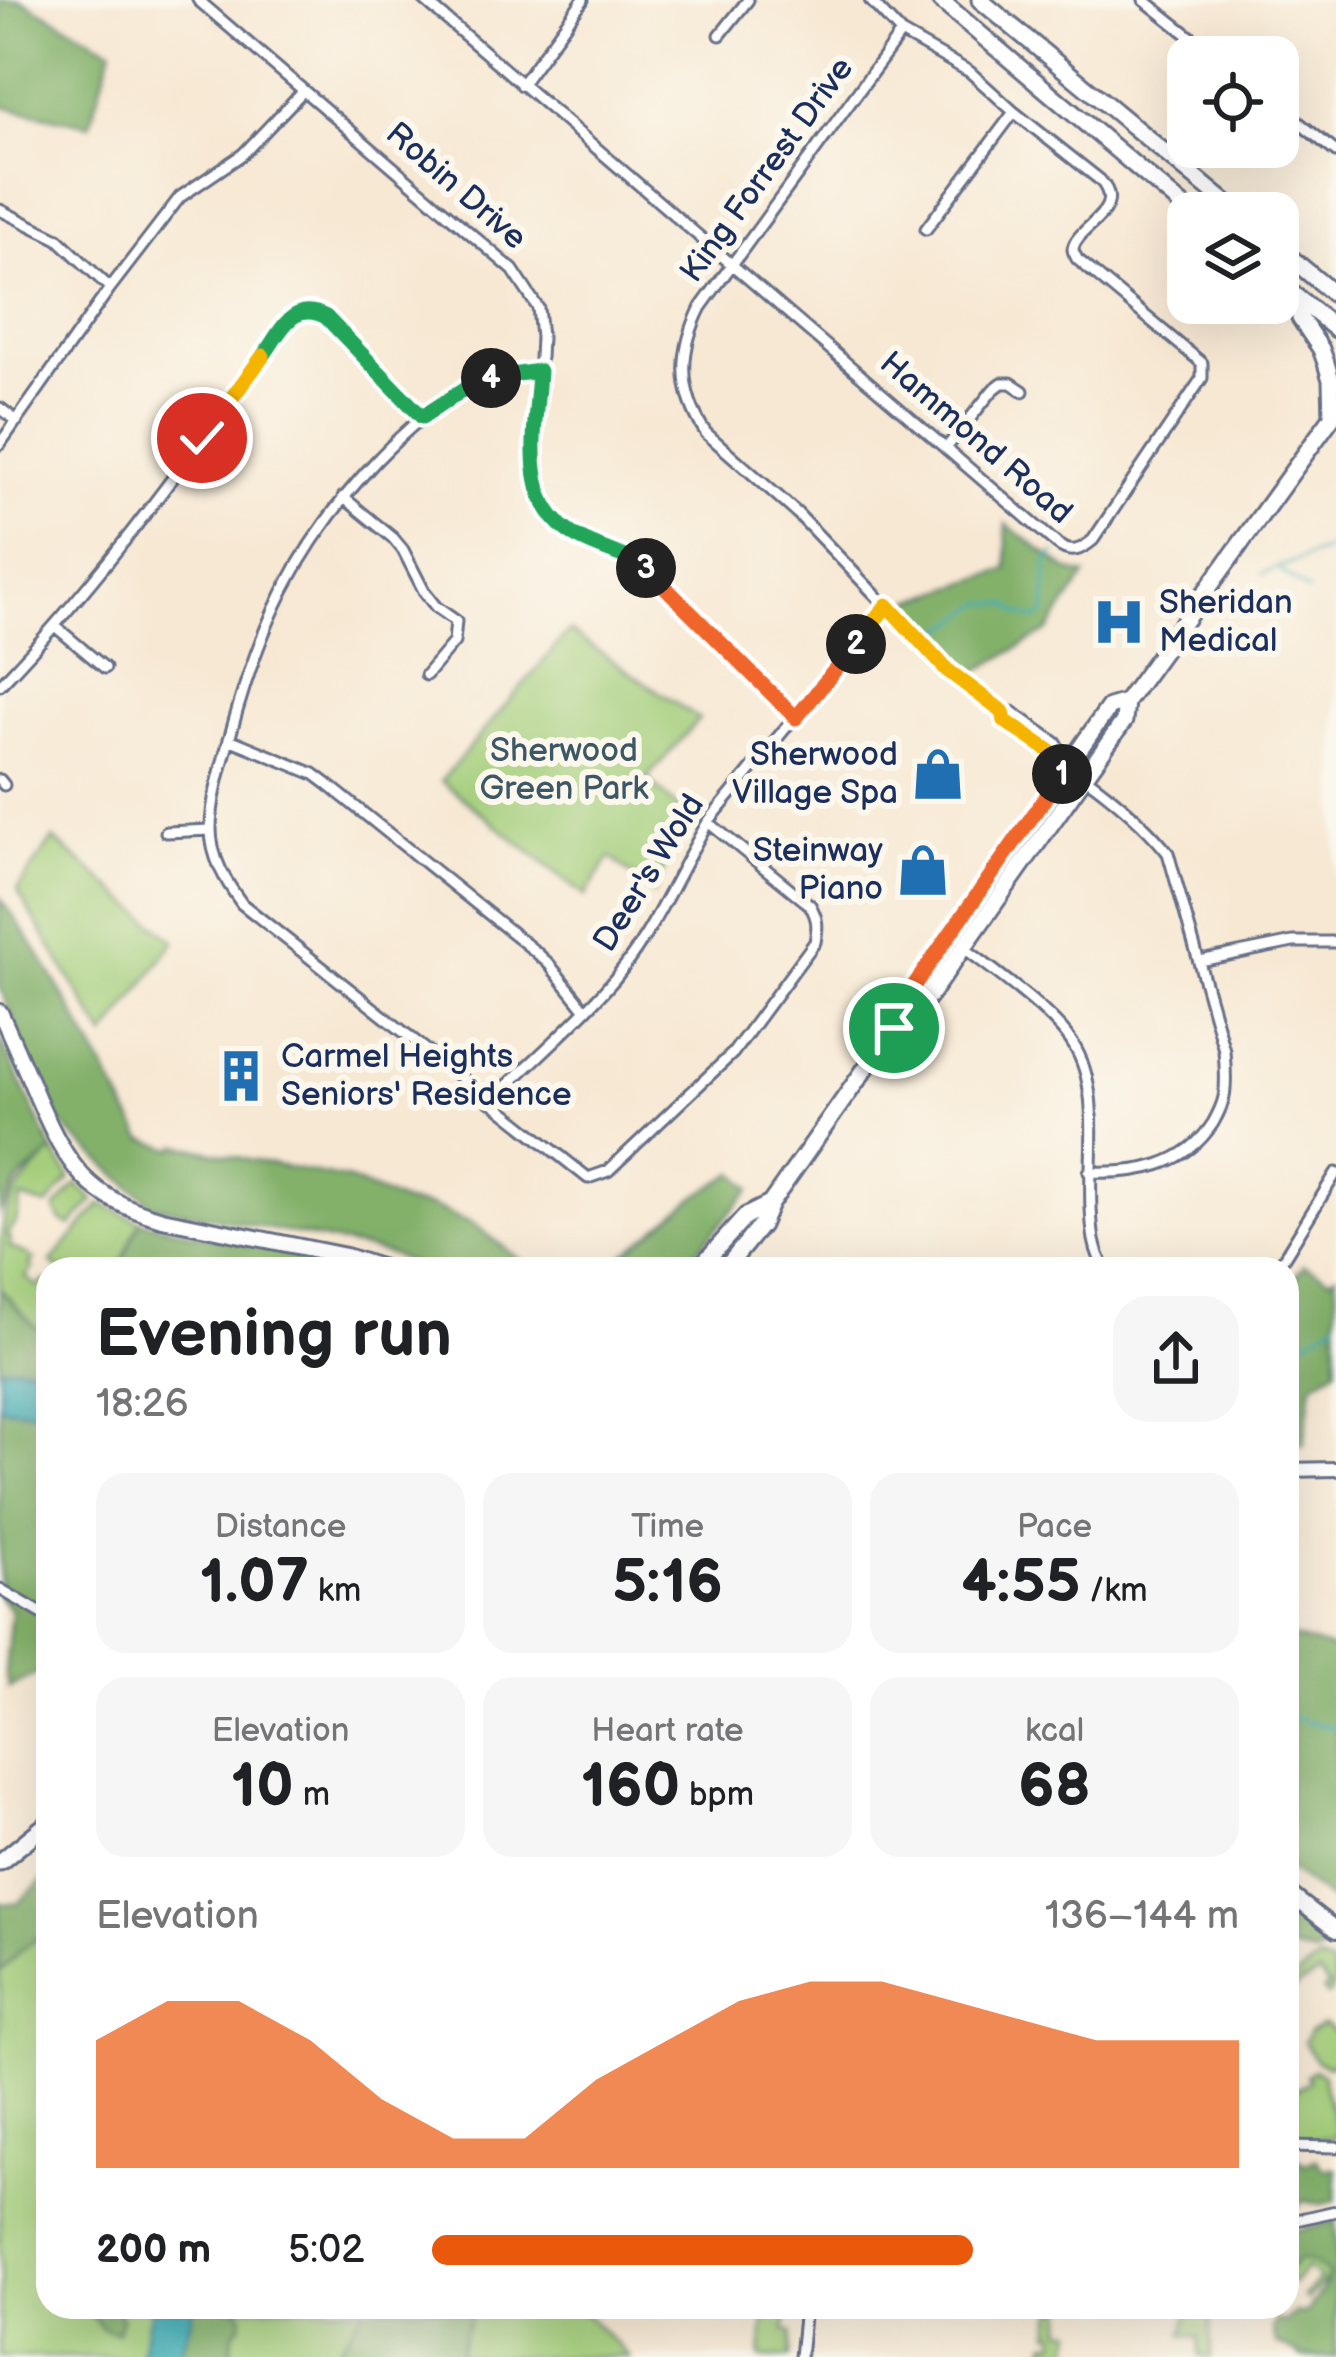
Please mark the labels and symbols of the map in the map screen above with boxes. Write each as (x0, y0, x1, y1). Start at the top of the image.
street label: King Forrest Drive (672, 50, 862, 290)
street label: Robin Drive (377, 114, 535, 258)
street label: Hammond Road (871, 343, 1081, 533)
pin: 4 (461, 348, 521, 408)
pin (151, 387, 253, 489)
pin: 3 (616, 538, 676, 598)
place label: Sheridan Medical (1159, 583, 1293, 661)
hospital icon: Sheridan Medical (1090, 593, 1148, 651)
pin: 2 (826, 614, 886, 674)
park label: Sherwood Green Park (480, 731, 649, 809)
place label: Sherwood Village Spa (732, 735, 898, 813)
pin: 1 (1032, 744, 1092, 804)
shop icon: Sherwood Village Spa (909, 745, 967, 803)
street label: Deer's Wold (585, 787, 713, 959)
place label: Steinway Piano (753, 831, 883, 909)
shop icon: Steinway Piano (894, 841, 952, 899)
pin (843, 977, 945, 1079)
place label: Carmel Heights Seniors' Residence (281, 1037, 571, 1115)
building icon: Carmel Heights Seniors' Residence (212, 1047, 270, 1105)

